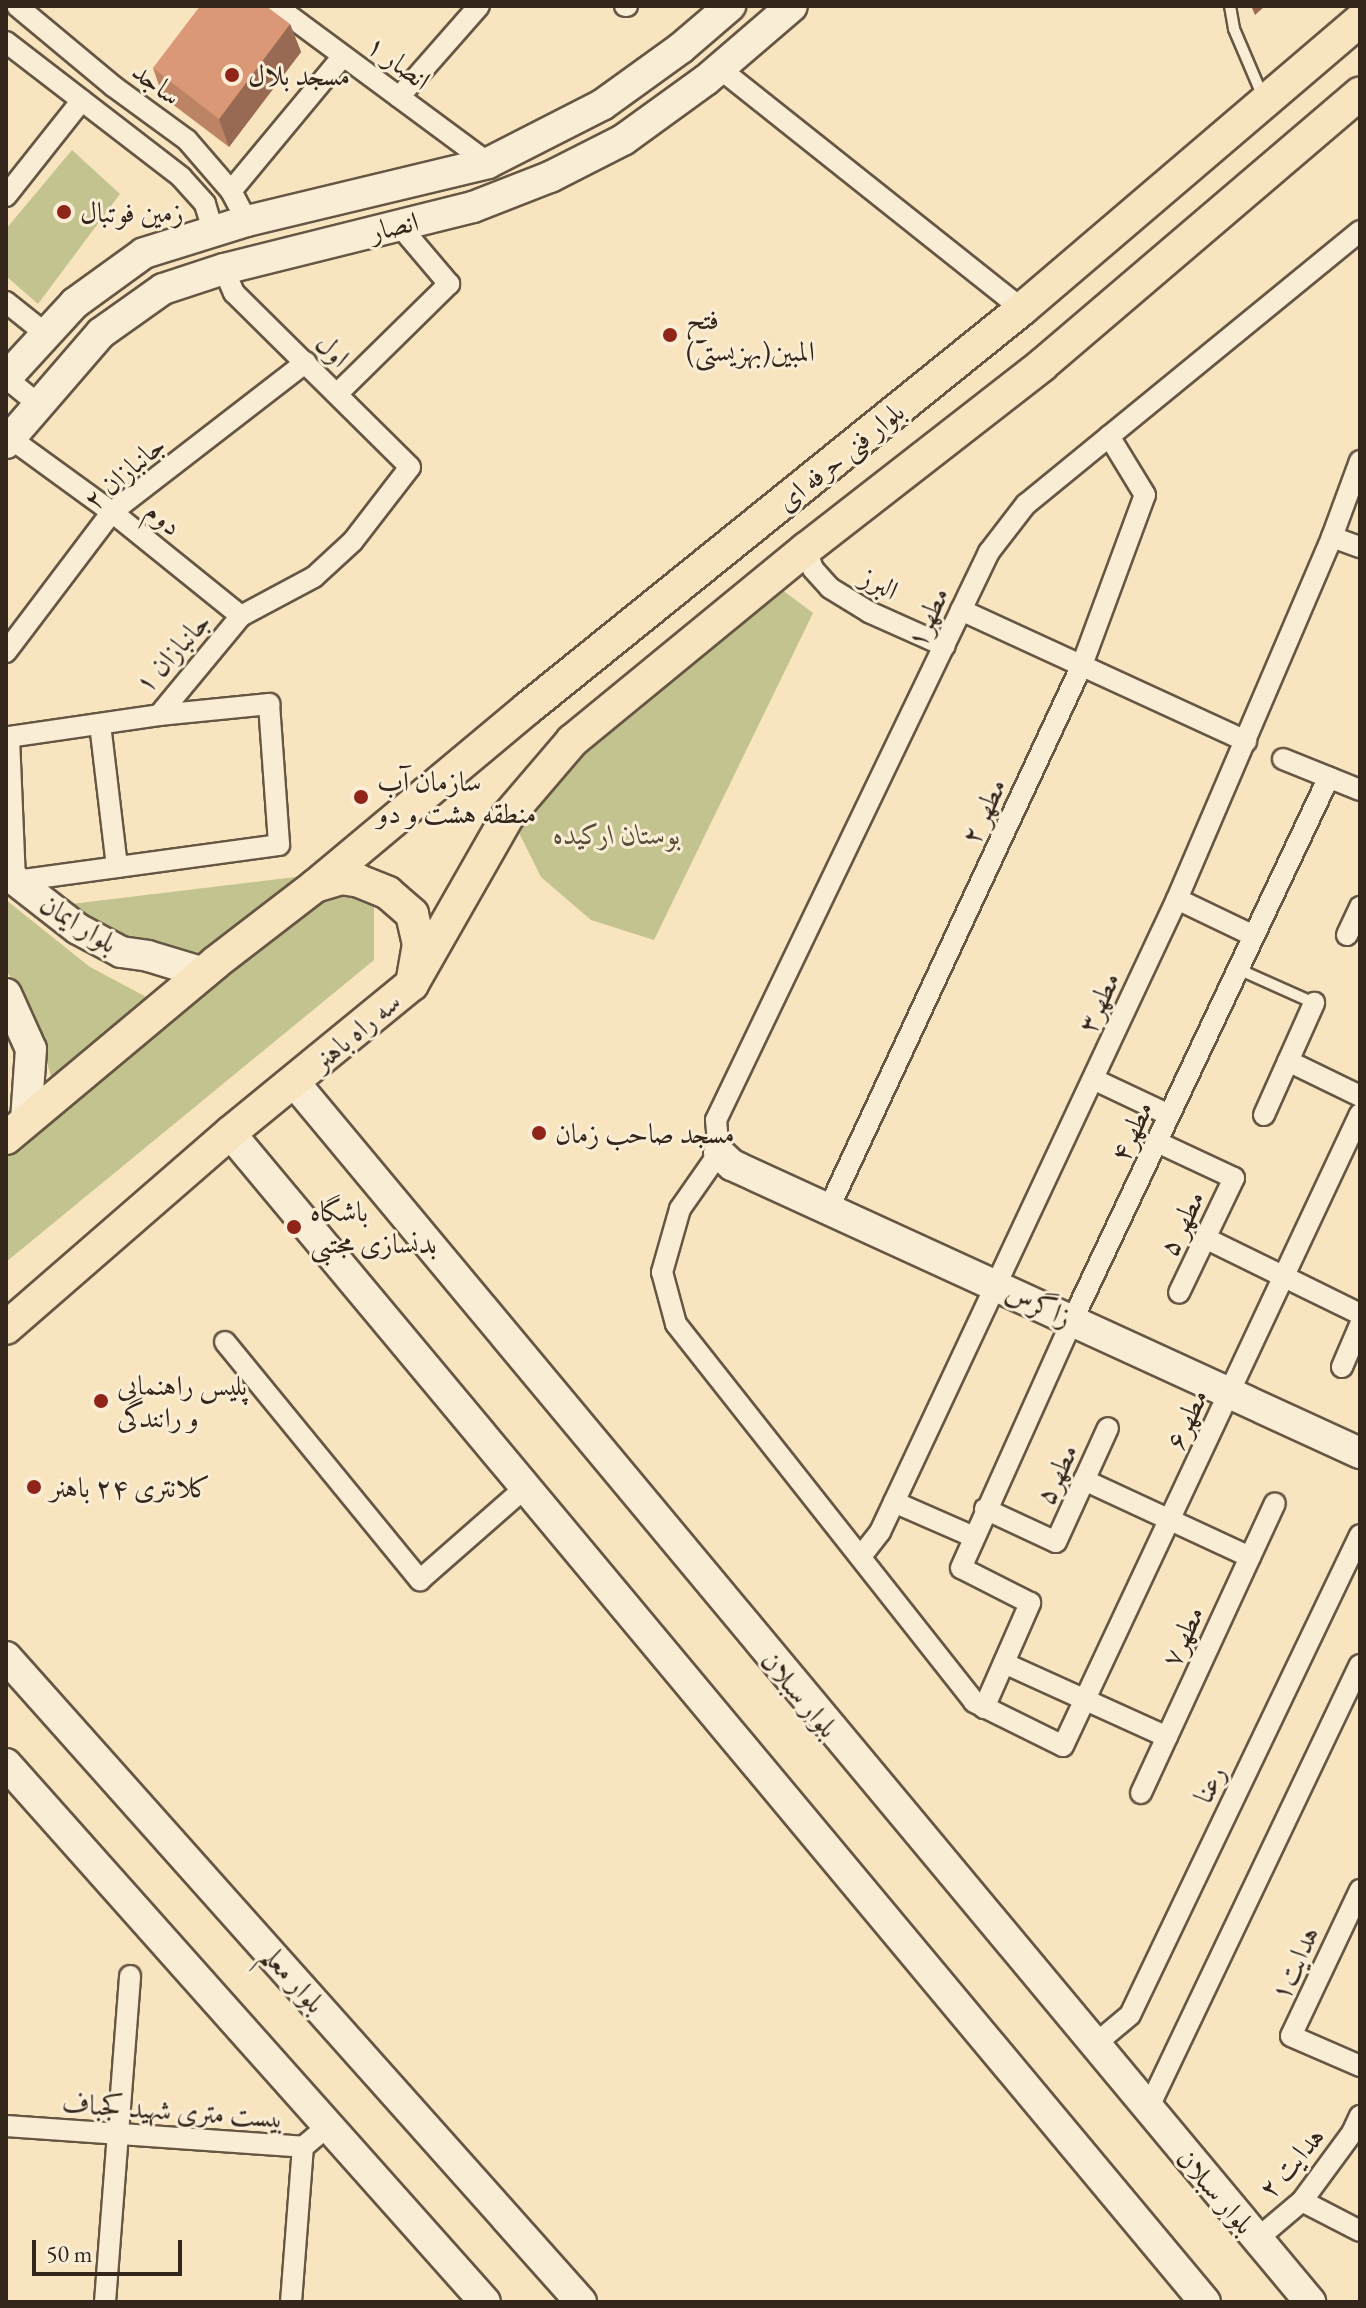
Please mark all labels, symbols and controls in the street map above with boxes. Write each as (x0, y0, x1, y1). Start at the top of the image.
street label: انصار ۱ (360, 27, 438, 97)
street label: ساجد (126, 54, 188, 112)
place label: مسجد بلال (248, 58, 350, 92)
marker: مسجد بلال (223, 66, 241, 84)
place label: زمین فوتبال (80, 195, 184, 229)
marker: زمین فوتبال (55, 203, 73, 221)
street label: انصار (366, 204, 422, 248)
place label: فتح المبین(بهزیستی) (686, 302, 815, 368)
street label: اول (309, 326, 357, 374)
marker: فتح المبین(بهزیستی) (661, 326, 679, 344)
street label: بلوار فنی حرفه ای (769, 394, 911, 518)
street label: جانبازان ۲ (76, 427, 172, 517)
street label: دوم (139, 493, 189, 543)
street label: البرز (855, 559, 905, 607)
street label: مطهر۱ (898, 581, 956, 653)
street label: جانبازان ۱ (127, 605, 217, 699)
place label: سازمان آب منطقه هشت و دو (377, 764, 536, 830)
street label: مطهر ۲ (953, 773, 1013, 849)
marker: سازمان آب منطقه هشت و دو (352, 788, 370, 806)
park label: بوستان ارکیده (553, 817, 681, 851)
street label: بلوار ایمان (34, 886, 124, 960)
street label: مطهر۳ (1069, 966, 1127, 1038)
street label: سه راه باهنر (305, 984, 407, 1078)
street label: مطهر۴ (1102, 1095, 1160, 1167)
place label: مسجد صاحب زمان (555, 1116, 735, 1150)
marker: مسجد صاحب زمان (530, 1124, 548, 1142)
street label: مطهر ۵ (1151, 1185, 1211, 1261)
place label: باشگاه بدنسازی مجتبی (310, 1194, 437, 1260)
marker: باشگاه بدنسازی مجتبی (285, 1218, 303, 1236)
street label: زاگرس (1001, 1274, 1077, 1334)
place label: پلیس راهنمایی و رانندگی (117, 1368, 247, 1434)
street label: مطهر۶ (1157, 1383, 1215, 1455)
marker: پلیس راهنمایی و رانندگی (92, 1392, 110, 1410)
street label: مطهر۵ (1027, 1438, 1085, 1510)
place label: کلانتری ۲۴ باهنر (50, 1470, 211, 1504)
marker: کلانتری ۲۴ باهنر (25, 1478, 43, 1496)
street label: مطهر۷ (1153, 1600, 1211, 1672)
street label: بلوار سبلان (754, 1644, 846, 1744)
street label: رعنا (1186, 1760, 1232, 1808)
street label: هدایت۱ (1262, 1920, 1326, 2006)
street label: بلوار معلم (255, 1938, 333, 2020)
street label: بیست متری شهید کجباف (61, 2085, 285, 2135)
street label: هدایت ۲ (1251, 2119, 1331, 2205)
street label: بلوار سبلان (1170, 2141, 1262, 2241)
scale bar (36, 2224, 186, 2274)
text: 50 m (46, 2238, 93, 2269)

